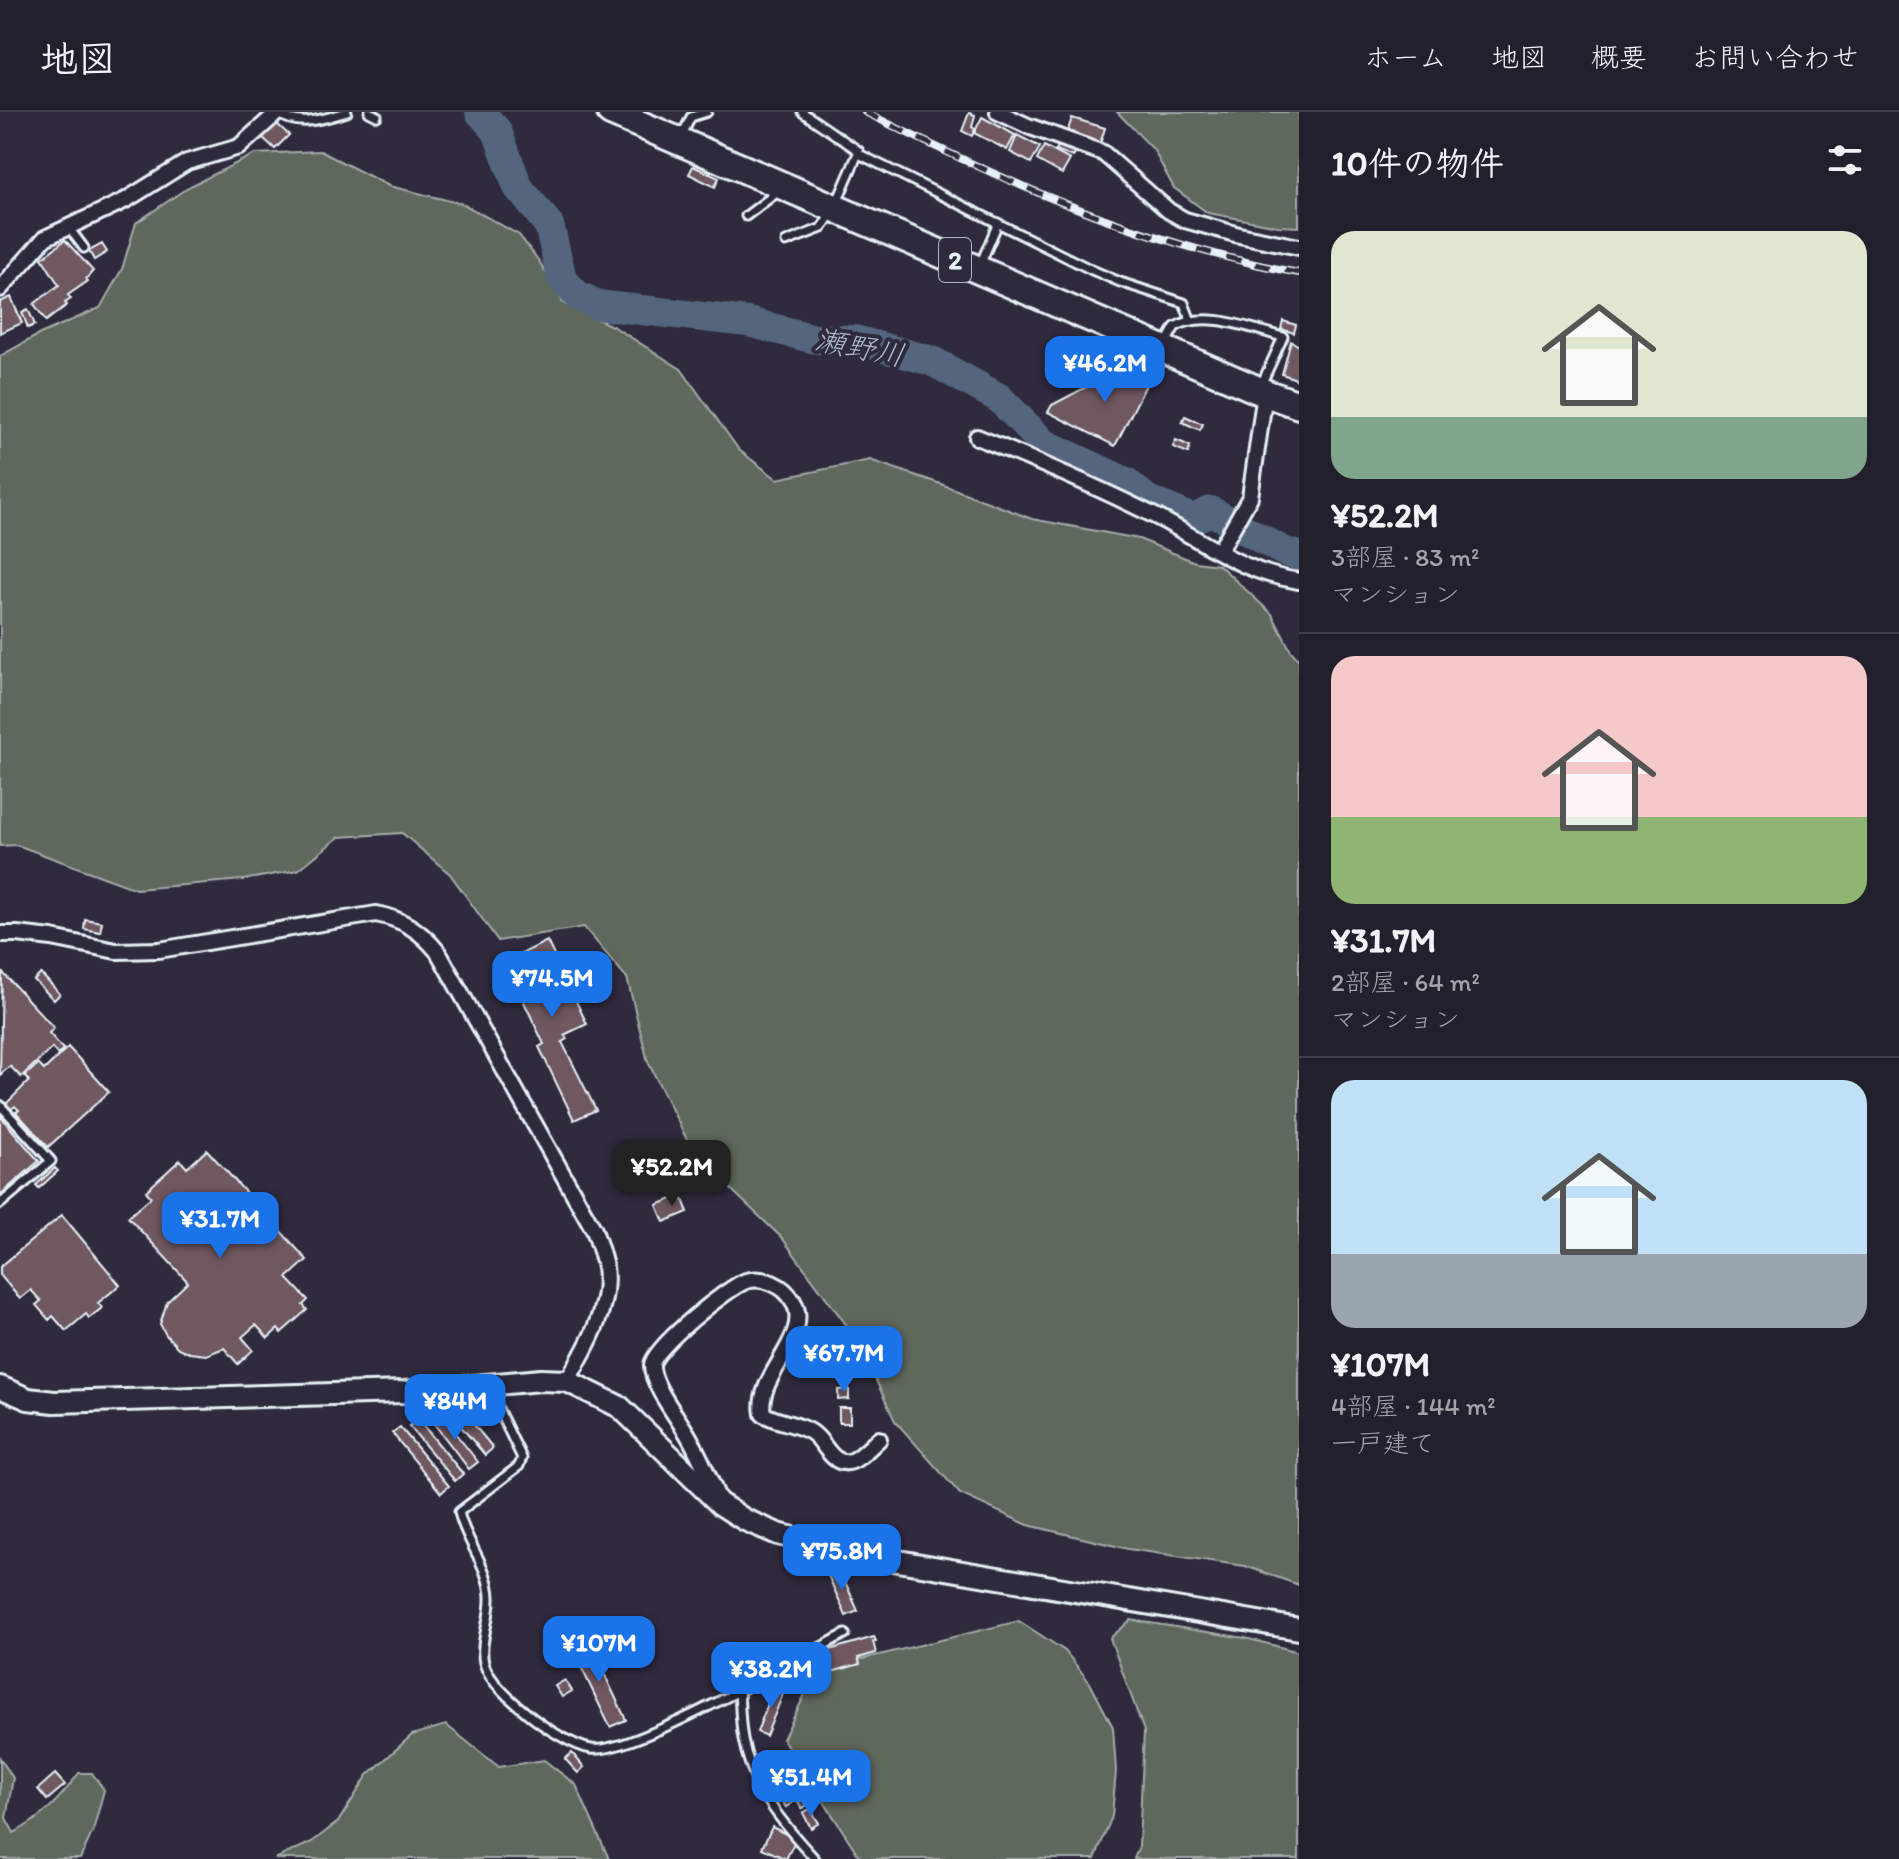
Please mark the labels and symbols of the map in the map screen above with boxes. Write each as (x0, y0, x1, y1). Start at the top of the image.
road number: 2 (939, 238, 971, 282)
water label: 瀬野川 (812, 320, 908, 374)
pin: ¥46.2M (1040, 336, 1170, 404)
pin: ¥74.5M (487, 951, 617, 1019)
pin: ¥52.2M (607, 1140, 737, 1208)
pin: ¥31.7M (155, 1192, 285, 1260)
pin: ¥67.7M (779, 1326, 909, 1394)
pin: ¥84M (408, 1374, 502, 1442)
pin: ¥75.8M (777, 1524, 907, 1592)
pin: ¥107M (543, 1616, 655, 1684)
pin: ¥38.2M (706, 1642, 836, 1710)
pin: ¥51.4M (746, 1750, 876, 1818)

